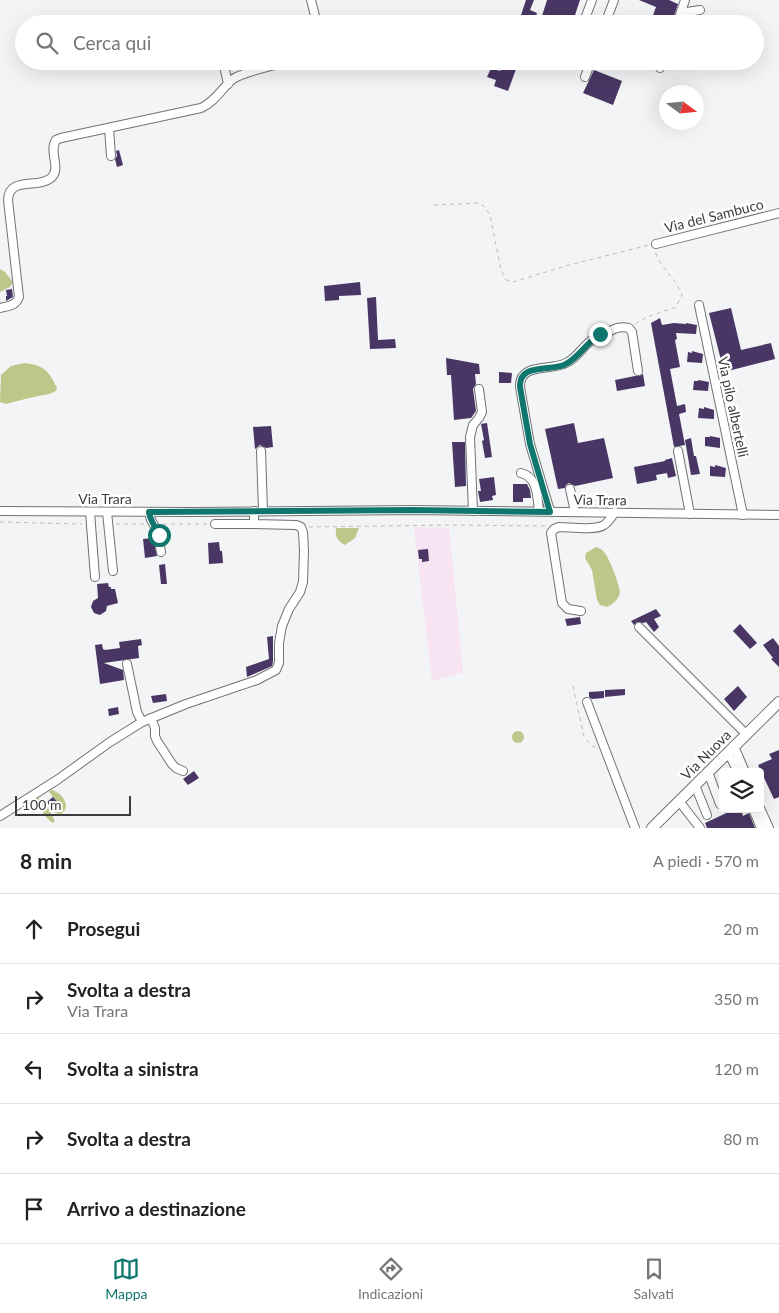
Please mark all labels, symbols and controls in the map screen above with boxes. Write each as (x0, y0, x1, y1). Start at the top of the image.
search box (15, 15, 764, 70)
icon: search (33, 29, 61, 57)
text: Cerca qui (73, 31, 151, 54)
north arrow (659, 85, 704, 130)
street label: Via del Sambuco (663, 195, 765, 236)
route end (589, 323, 612, 346)
street label: Via pilo albertelli (715, 355, 752, 459)
street label: Via Trara (78, 490, 132, 507)
street label: Via Trara (573, 491, 627, 508)
route start (148, 524, 171, 547)
street label: Via Nuova (677, 726, 734, 783)
map controls (719, 768, 764, 813)
button: layers (719, 768, 764, 813)
scale bar (15, 793, 131, 816)
text: 100 m (22, 796, 61, 813)
text: 8 min (20, 848, 72, 873)
text: A piedi · 570 m (653, 851, 759, 870)
icon: ahead (20, 915, 48, 943)
text: Prosegui (67, 917, 140, 940)
text: 20 m (723, 919, 759, 938)
text: Svolta a destra (67, 978, 191, 1001)
icon: right (20, 985, 48, 1013)
text: 350 m (714, 989, 759, 1008)
text: Via Trara (67, 1001, 128, 1020)
icon: left (20, 1055, 48, 1083)
text: Svolta a sinistra (67, 1057, 199, 1080)
text: 120 m (714, 1059, 759, 1078)
icon: right (20, 1125, 48, 1153)
text: Svolta a destra (67, 1127, 191, 1150)
text: 80 m (723, 1129, 759, 1148)
icon: arrive (20, 1195, 48, 1223)
text: Arrivo a destinazione (67, 1197, 246, 1220)
tab: Mappa (105, 1255, 148, 1302)
tab: Indicazioni (358, 1255, 423, 1302)
tab: Salvati (634, 1255, 674, 1302)

